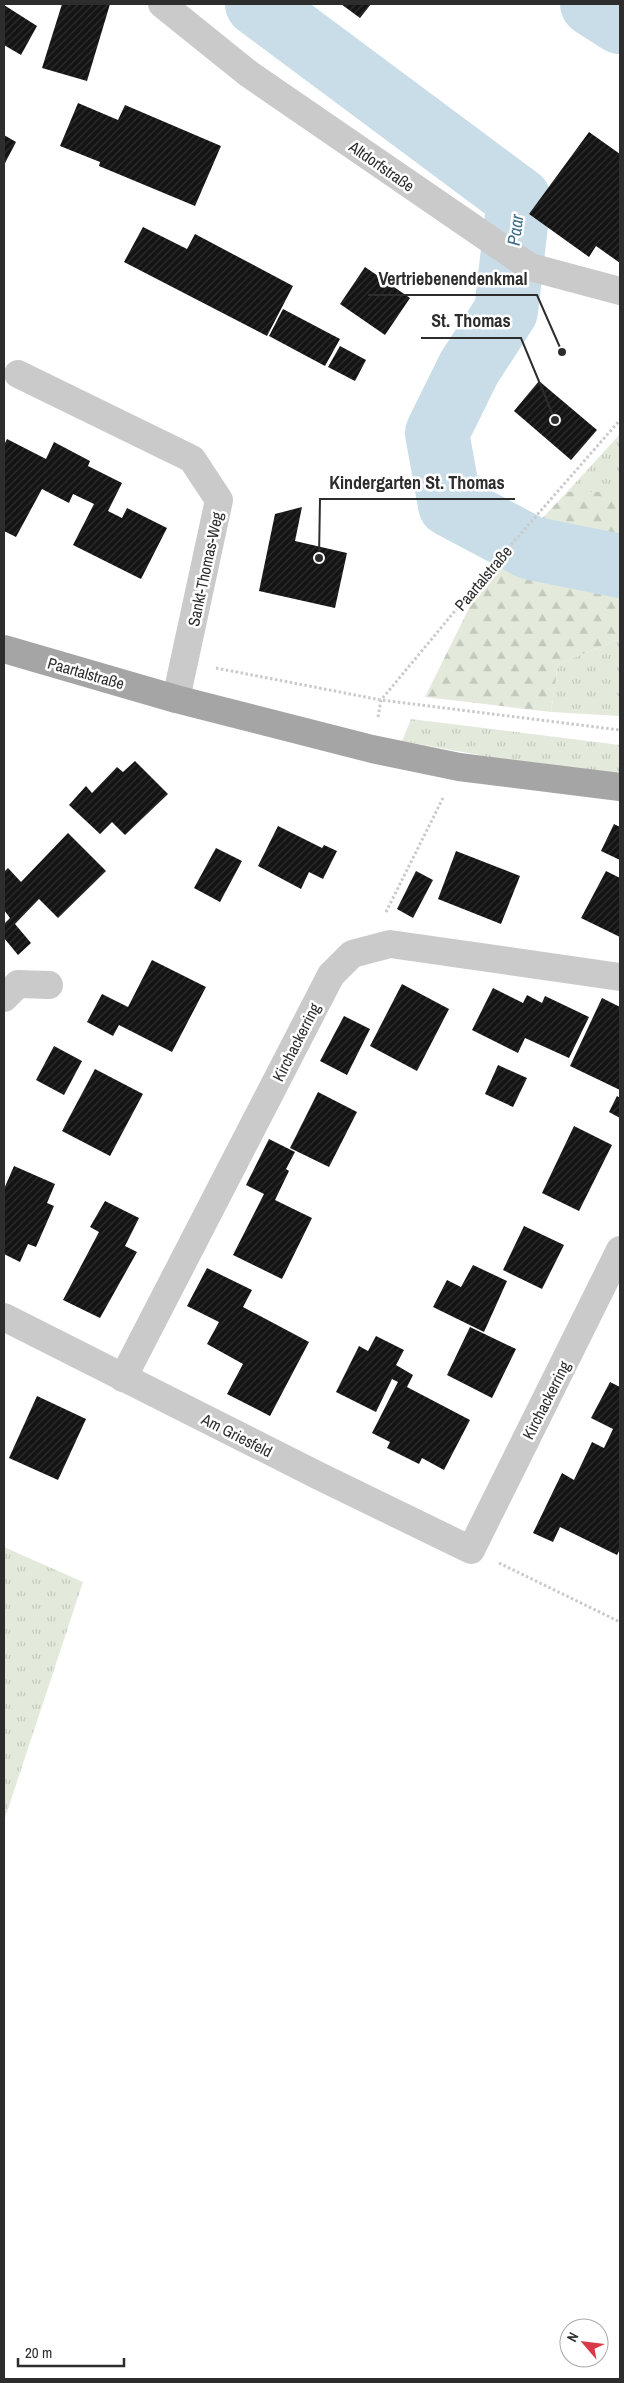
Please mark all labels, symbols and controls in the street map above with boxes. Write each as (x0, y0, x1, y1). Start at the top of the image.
street label: Altdorfstraße (344, 135, 419, 197)
water label: Paar (501, 212, 529, 247)
callout: Vertriebenendenkmal (368, 262, 537, 295)
text: Vertriebenendenkmal (378, 266, 528, 291)
callout: St. Thomas (421, 305, 521, 338)
text: St. Thomas (431, 308, 511, 333)
callout: Kindergarten St. Thomas (320, 466, 515, 499)
text: Kindergarten St. Thomas (329, 470, 505, 495)
street label: Sankt-Thomas-Weg (182, 509, 228, 628)
street label: Paartalstraße (449, 541, 517, 615)
street label: Paartalstraße (45, 652, 127, 694)
street label: Kirchackerring (267, 998, 325, 1085)
street label: Kirchackerring (517, 1356, 575, 1443)
street label: Am Griesfeld (197, 1407, 276, 1462)
north arrow (559, 2318, 609, 2368)
text: N (563, 2329, 582, 2345)
scale bar (18, 2336, 124, 2368)
text: 20 m (25, 2342, 52, 2363)

